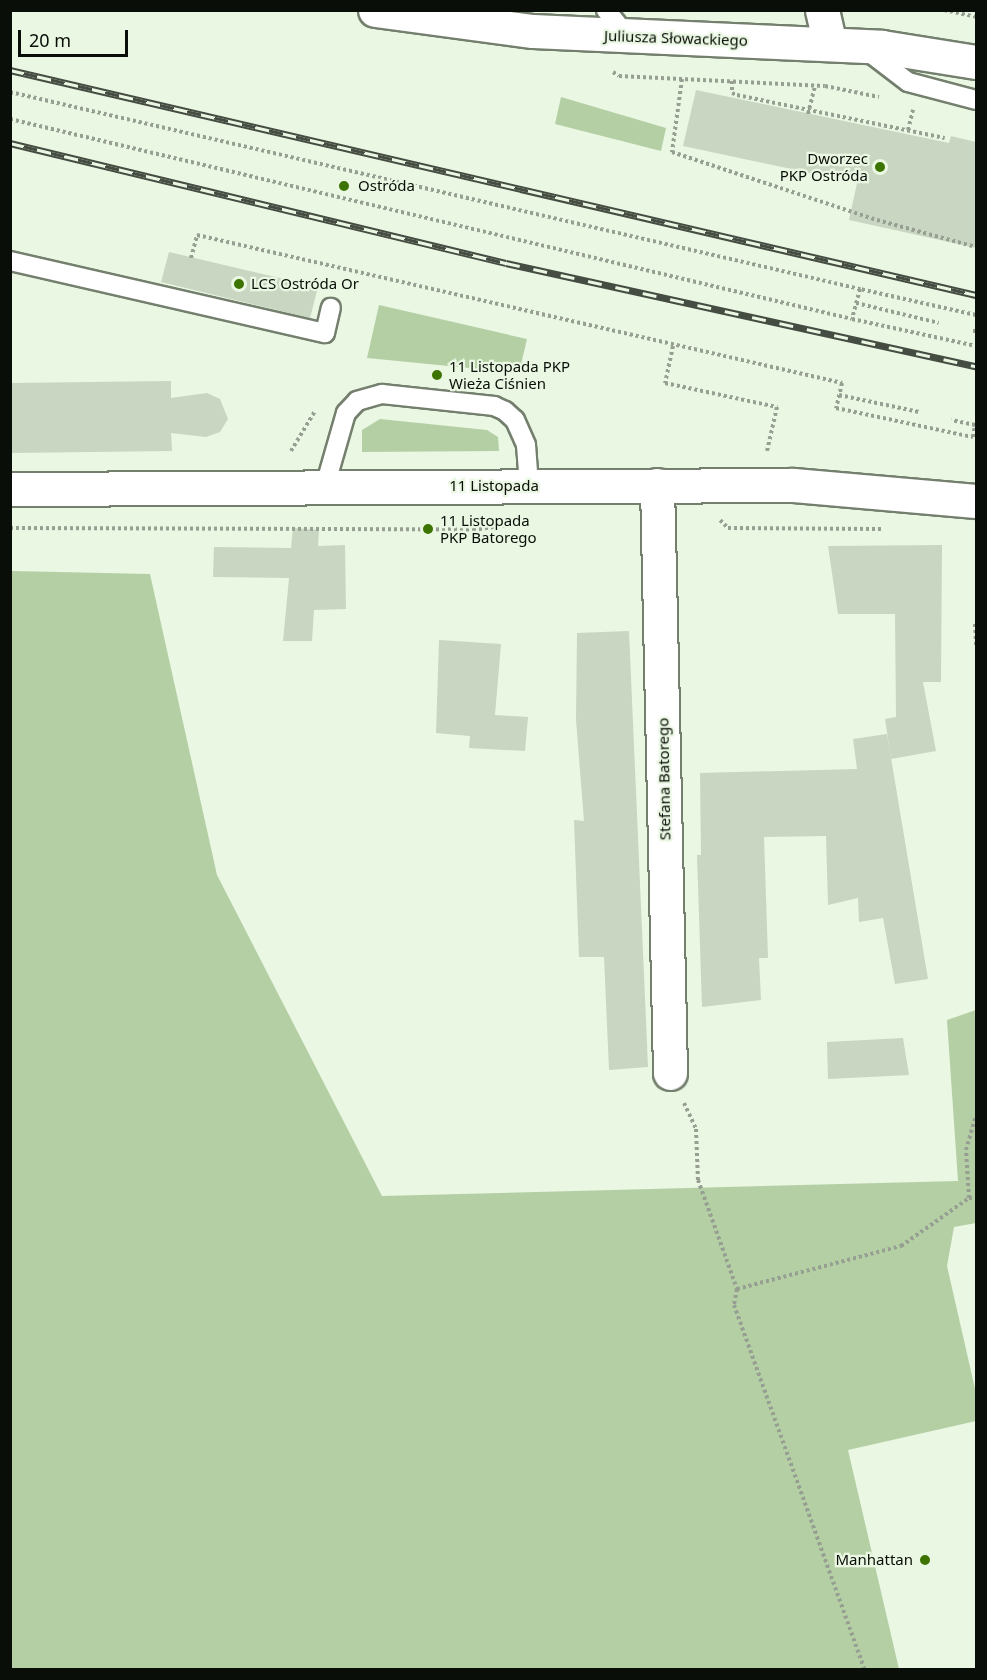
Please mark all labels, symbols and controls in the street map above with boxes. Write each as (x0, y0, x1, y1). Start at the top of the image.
scale bar (21, 18, 130, 56)
street label: Juliusza Słowackiego (604, 26, 748, 50)
text: 20 m (29, 28, 71, 52)
place label: Dworzec PKP Ostróda (780, 149, 868, 184)
marker: Dworzec PKP Ostróda (873, 160, 887, 174)
marker: Ostróda (335, 177, 353, 195)
place label: Ostróda (358, 177, 415, 195)
place label: LCS Ostróda Or (251, 275, 359, 293)
marker: LCS Ostróda Or (232, 277, 246, 291)
place label: 11 Listopada PKP Wieża Ciśnien (449, 357, 570, 392)
marker: 11 Listopada PKP Wieża Ciśnien (430, 368, 444, 382)
street label: 11 Listopada (449, 477, 539, 495)
place label: 11 Listopada PKP Batorego (440, 511, 537, 546)
marker: 11 Listopada PKP Batorego (421, 522, 435, 536)
street label: Stefana Batorego (654, 718, 674, 840)
place label: Manhattan (836, 1551, 913, 1569)
marker: Manhattan (918, 1553, 932, 1567)

